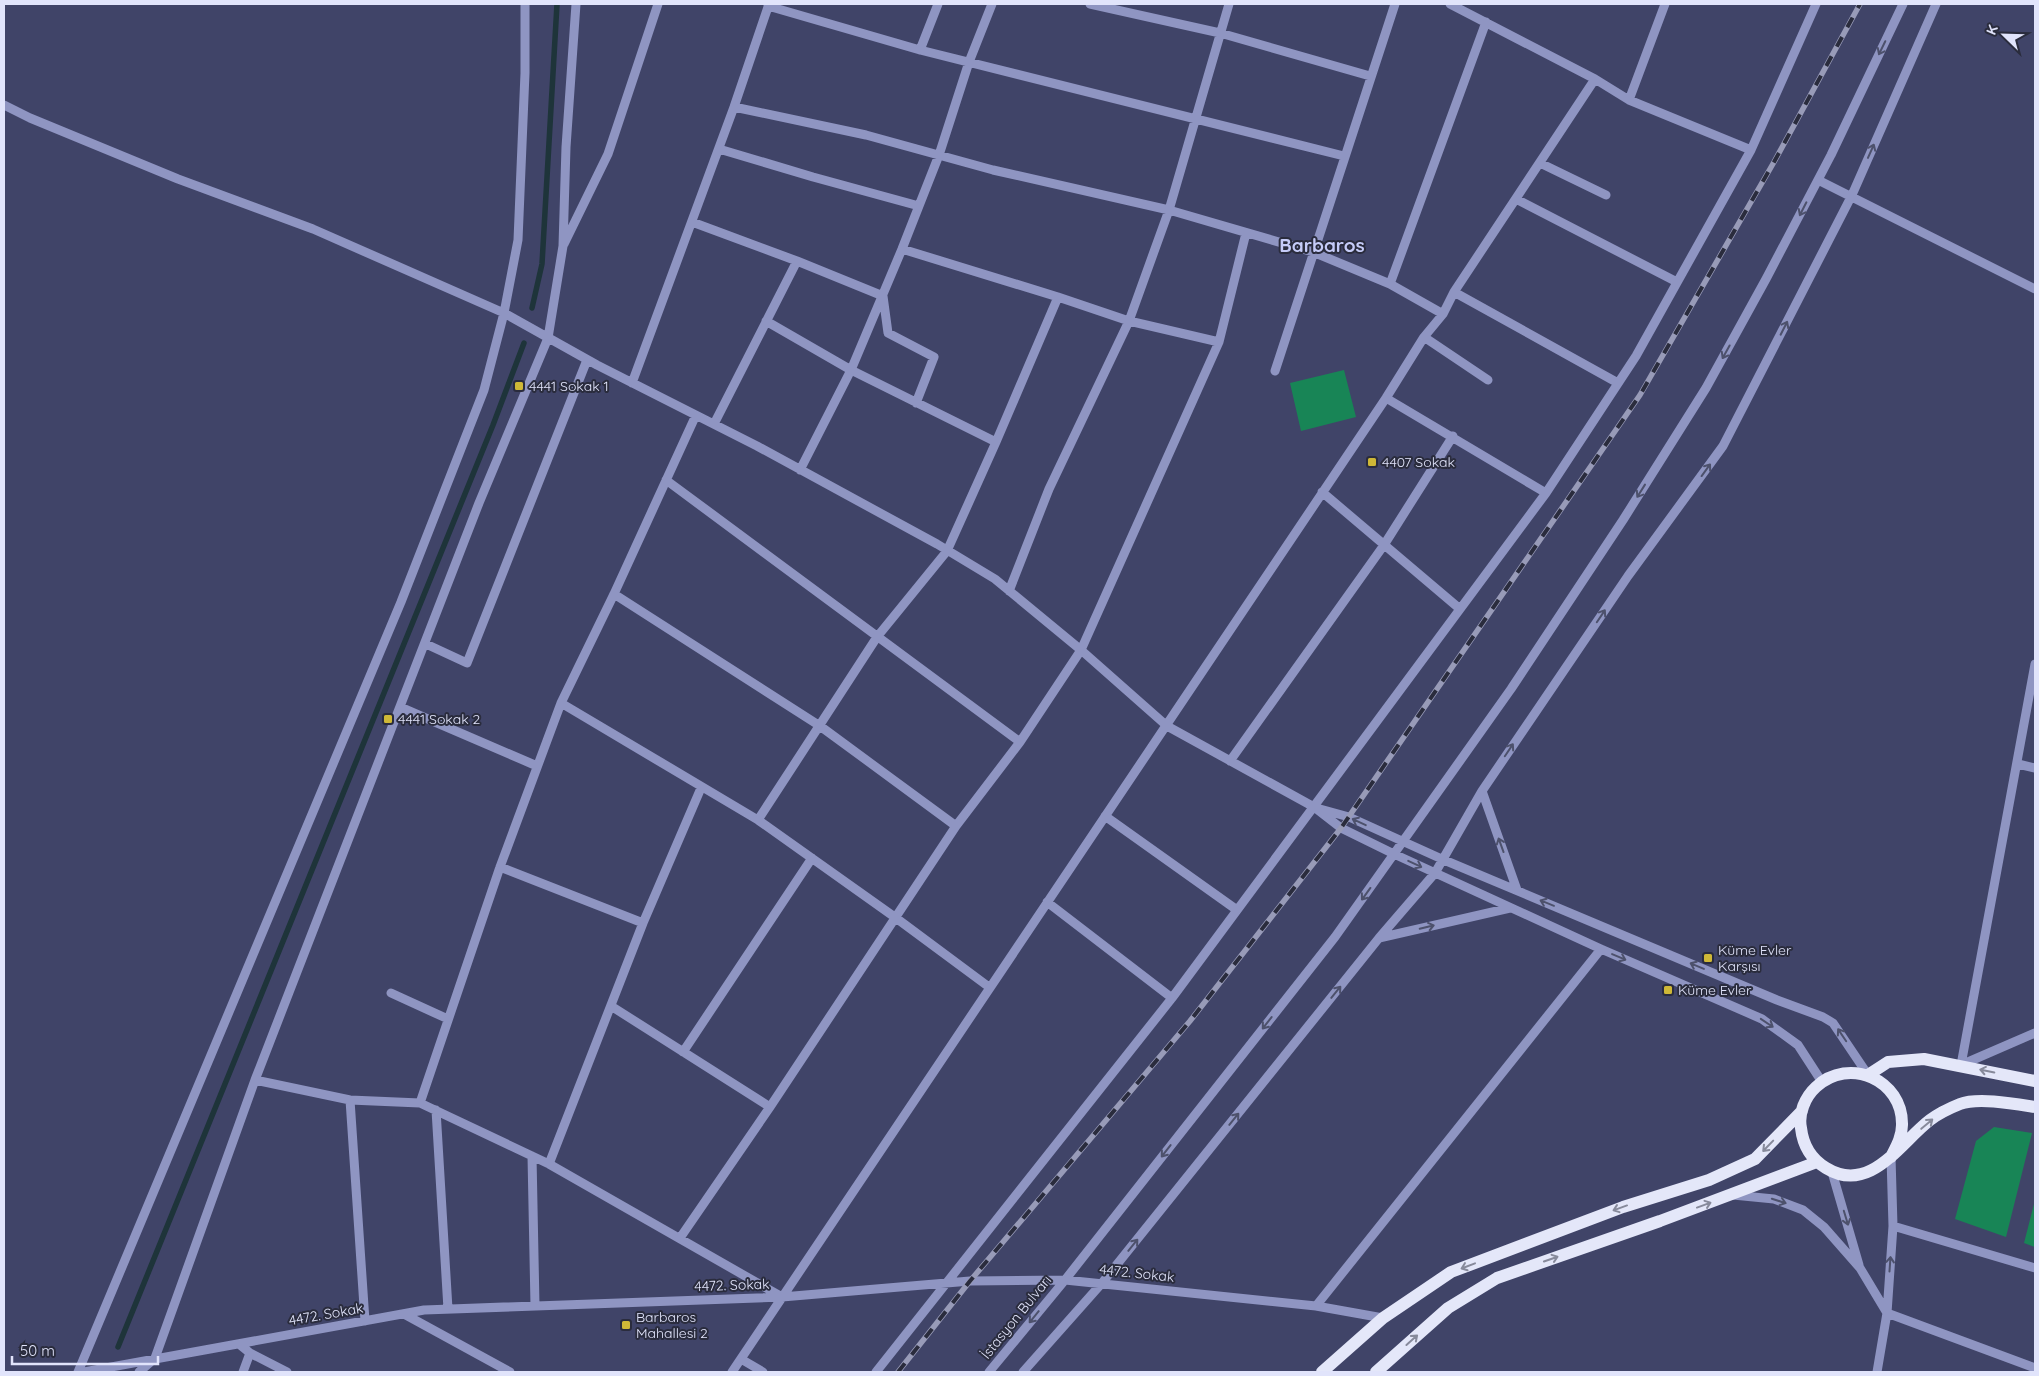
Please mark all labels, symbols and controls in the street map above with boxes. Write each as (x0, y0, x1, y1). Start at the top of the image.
north arrow (1979, 10, 2029, 60)
text: K (1982, 22, 2002, 38)
one-way arrow (1877, 40, 1886, 55)
one-way arrow (1867, 144, 1877, 159)
one-way arrow (1798, 201, 1807, 216)
district label: Barbaros (1279, 233, 1365, 257)
one-way arrow (1780, 321, 1789, 336)
one-way arrow (1720, 345, 1730, 359)
place label: 4441 Sokak 1 (529, 377, 609, 395)
marker: 4441 Sokak 1 (513, 380, 525, 392)
place label: 4407 Sokak (1382, 453, 1455, 471)
marker: 4407 Sokak (1366, 456, 1378, 468)
one-way arrow (1701, 463, 1711, 477)
one-way arrow (1636, 484, 1646, 498)
one-way arrow (1596, 609, 1606, 623)
place label: 4441 Sokak 2 (398, 710, 481, 728)
marker: 4441 Sokak 2 (382, 713, 394, 725)
one-way arrow (1504, 744, 1514, 758)
one-way arrow (1352, 816, 1367, 826)
one-way arrow (1496, 837, 1505, 853)
one-way arrow (1407, 859, 1422, 869)
one-way arrow (1360, 887, 1371, 900)
one-way arrow (1540, 897, 1555, 907)
one-way arrow (1418, 922, 1434, 931)
place label: Küme Evler Karşısı (1718, 941, 1792, 975)
one-way arrow (1611, 952, 1626, 962)
marker: Küme Evler Karşısı (1702, 952, 1714, 964)
one-way arrow (1690, 960, 1705, 970)
place label: Küme Evler (1678, 981, 1752, 999)
marker: Küme Evler (1662, 984, 1674, 996)
one-way arrow (1331, 986, 1342, 999)
one-way arrow (1261, 1016, 1272, 1029)
one-way arrow (1760, 1018, 1774, 1028)
one-way arrow (1836, 1028, 1847, 1042)
one-way arrow (1980, 1065, 1996, 1075)
one-way arrow (1229, 1112, 1240, 1125)
one-way arrow (1920, 1119, 1933, 1130)
one-way arrow (1762, 1140, 1774, 1152)
one-way arrow (1161, 1144, 1172, 1157)
one-way arrow (1771, 1197, 1787, 1207)
one-way arrow (1696, 1200, 1711, 1209)
one-way arrow (1613, 1204, 1628, 1213)
one-way arrow (1841, 1210, 1851, 1226)
one-way arrow (1127, 1239, 1138, 1252)
one-way arrow (1542, 1254, 1558, 1263)
one-way arrow (1886, 1256, 1895, 1272)
street label: 4472. Sokak (1099, 1260, 1175, 1286)
one-way arrow (1461, 1262, 1476, 1271)
street label: İstasyon Bulvarı (977, 1272, 1055, 1362)
street label: 4472. Sokak (694, 1275, 770, 1295)
street label: 4472. Sokak (287, 1299, 365, 1329)
place label: Barbaros Mahallesi 2 (636, 1308, 708, 1342)
one-way arrow (1028, 1311, 1039, 1324)
marker: Barbaros Mahallesi 2 (620, 1319, 632, 1331)
scale bar (12, 1334, 159, 1366)
one-way arrow (1405, 1335, 1418, 1346)
text: 50 m (20, 1341, 55, 1360)

